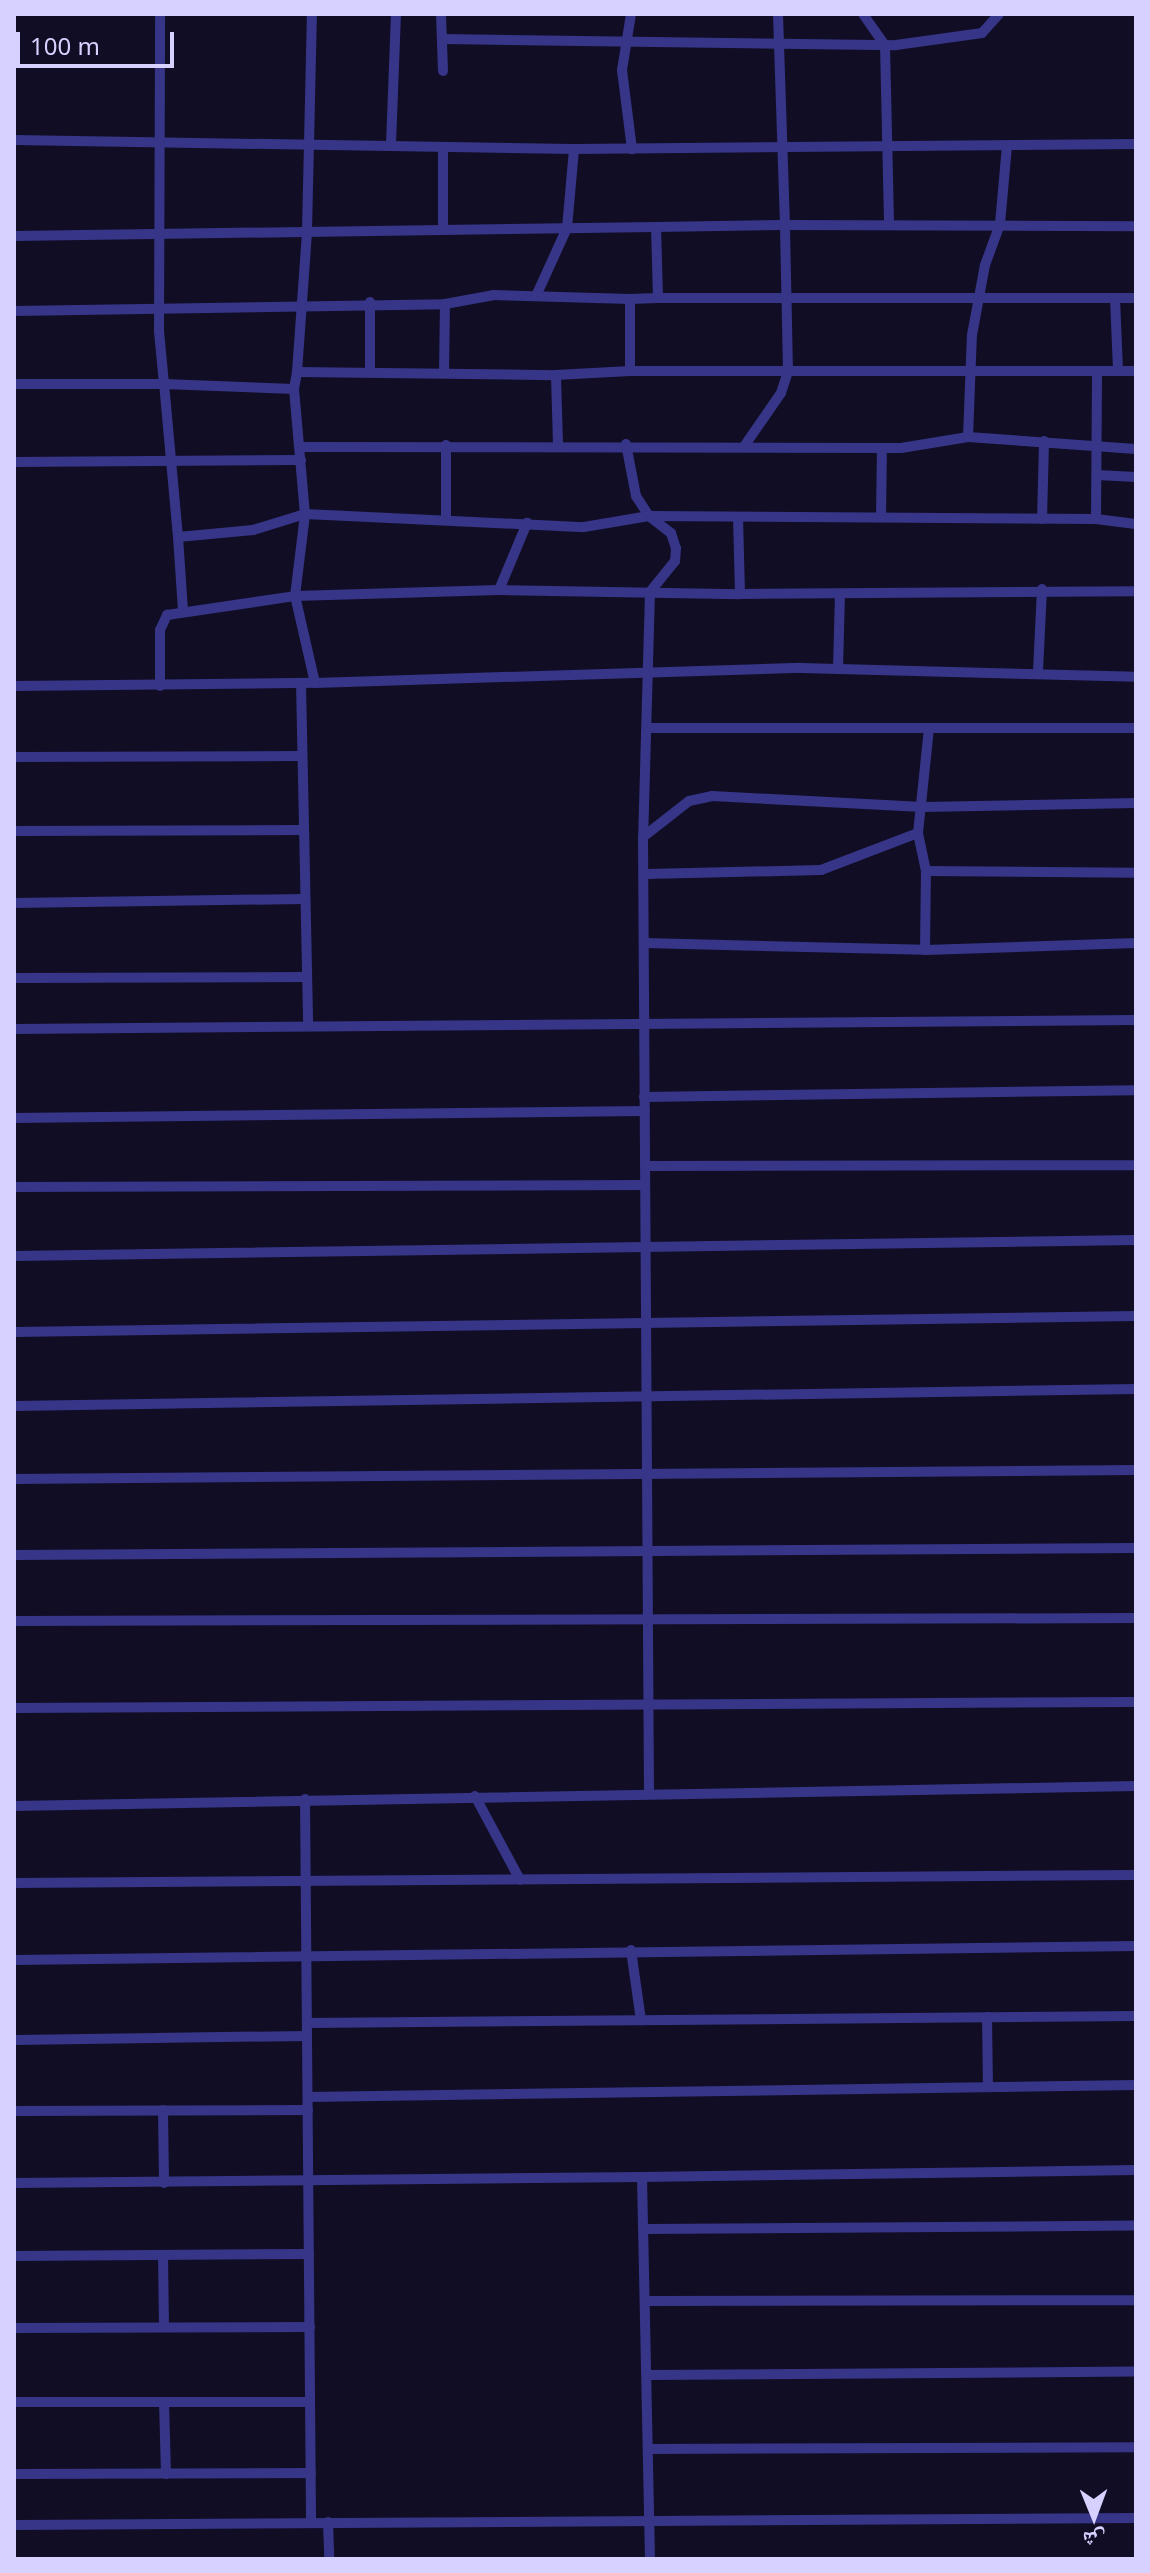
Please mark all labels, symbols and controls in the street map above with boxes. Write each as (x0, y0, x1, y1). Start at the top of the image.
scale bar (20, 16, 178, 66)
text: 100 m (30, 29, 100, 62)
north arrow (1054, 2477, 1134, 2557)
text: ش (1082, 2526, 1106, 2556)

